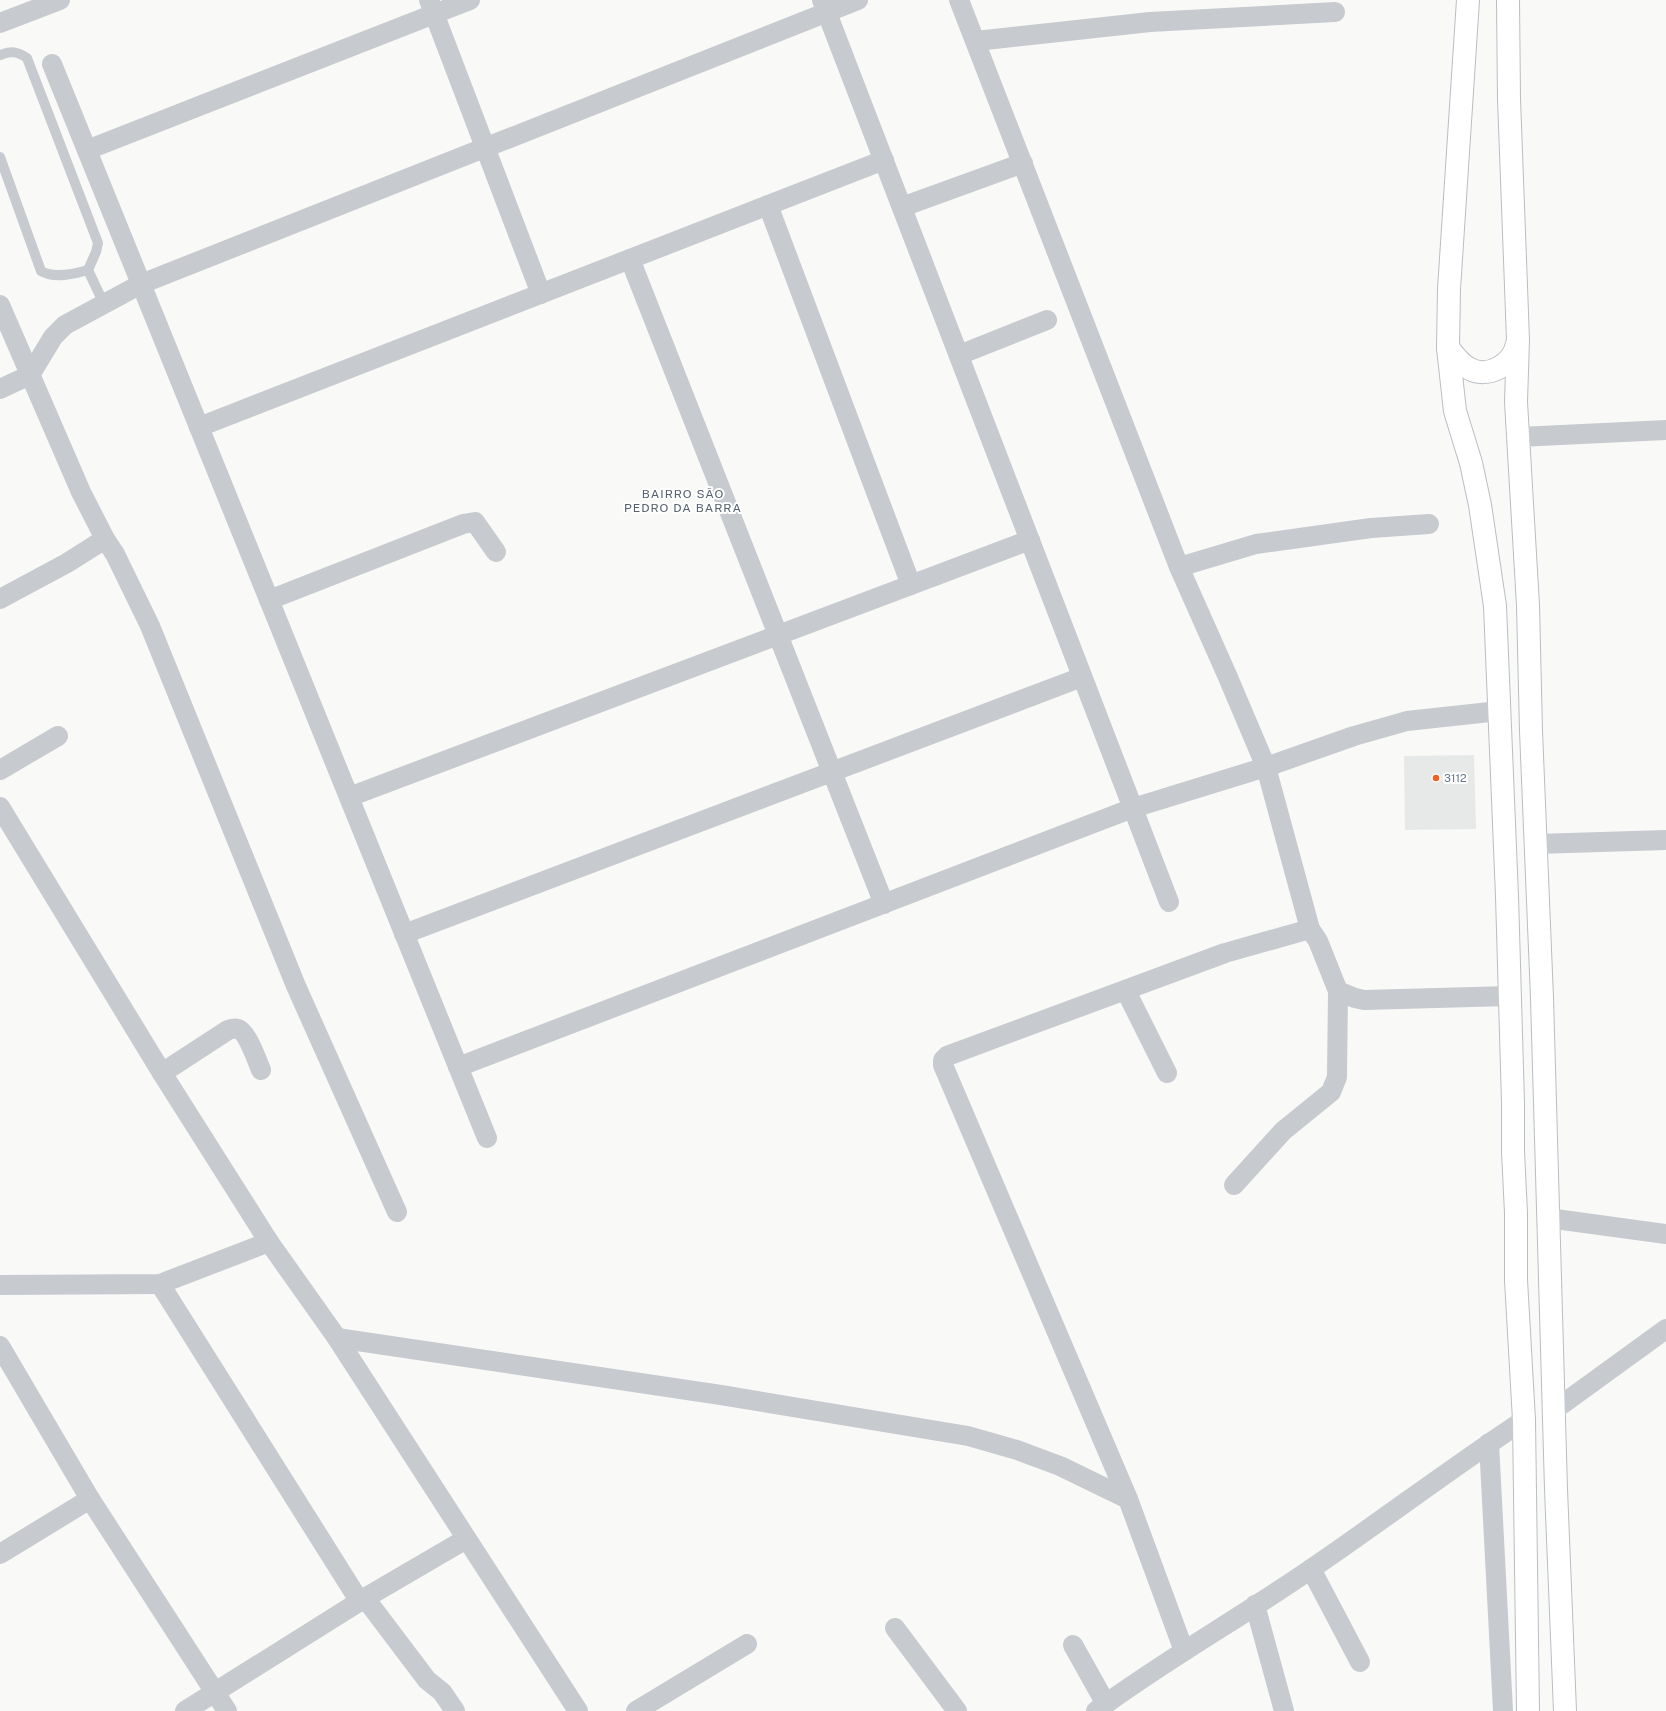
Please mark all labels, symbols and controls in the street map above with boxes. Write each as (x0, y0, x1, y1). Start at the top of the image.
district label: BAIRRO SÃO PEDRO DA BARRA (624, 487, 742, 515)
place label: 3112 (1444, 772, 1467, 784)
marker: 3112 (1431, 773, 1441, 783)

